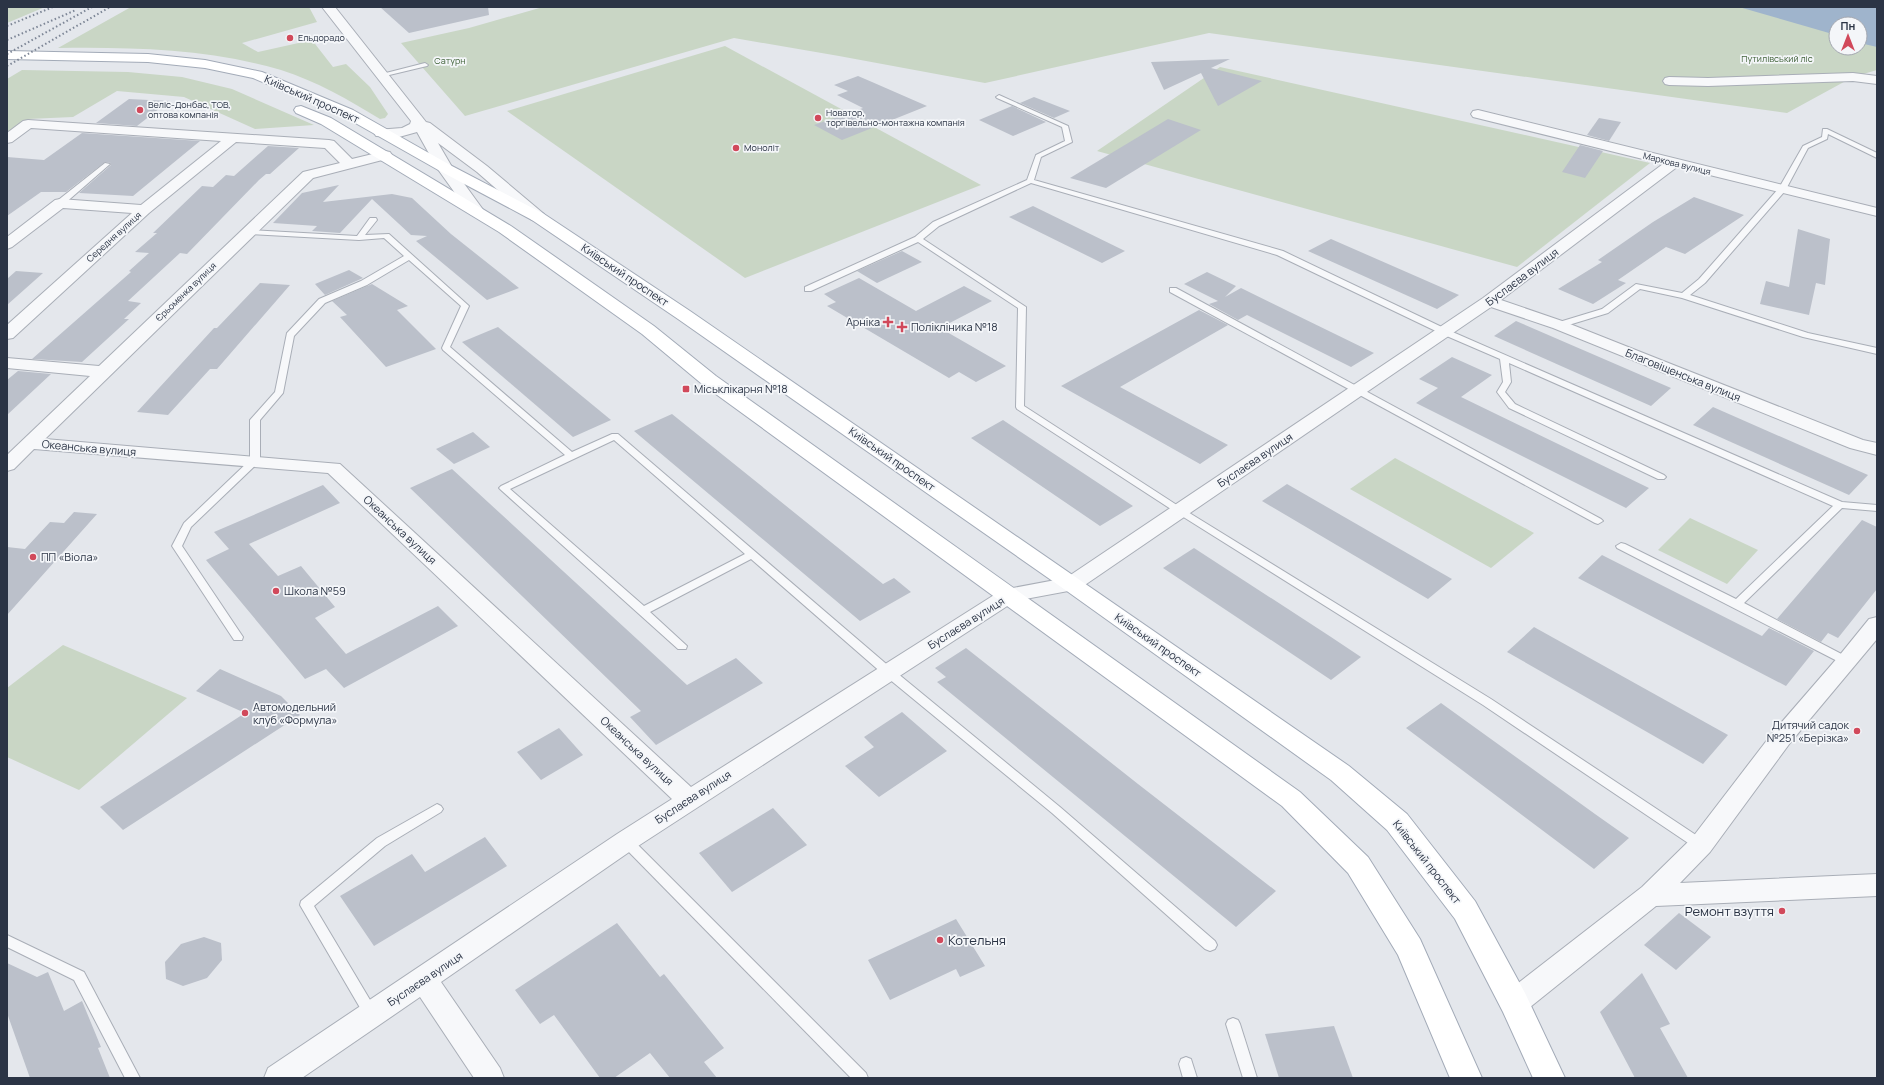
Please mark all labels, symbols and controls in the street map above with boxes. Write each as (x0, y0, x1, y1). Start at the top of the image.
north arrow (1828, 16, 1868, 56)
text: Пн (1841, 18, 1856, 33)
place label: Ельдорадо (298, 31, 345, 44)
marker: Ельдорадо (285, 33, 295, 43)
park label: Путилівський ліс (1741, 52, 1813, 65)
park label: Сатурн (434, 54, 466, 67)
street label: Київський проспект (262, 71, 362, 126)
place label: Веліс-Донбас, ТОВ, оптова компанія (148, 98, 231, 121)
marker: Веліс-Донбас, ТОВ, оптова компанія (135, 105, 145, 115)
place label: Новатор, торгівельно-монтажна компанія (826, 106, 965, 129)
marker: Новатор, торгівельно-монтажна компанія (813, 113, 823, 123)
place label: Моноліт (744, 141, 780, 154)
marker: Моноліт (731, 143, 741, 153)
street label: Маркова вулиця (1642, 149, 1712, 178)
street label: Середня вулиця (83, 208, 144, 265)
street label: Київський проспект (579, 240, 672, 310)
street label: Буслаєва вулиця (1482, 244, 1561, 309)
street label: Єрьоменка вулиця (152, 259, 219, 324)
place label: Арніка (846, 314, 880, 329)
marker: Арніка (883, 317, 893, 327)
place label: Полікліника №18 (911, 319, 998, 334)
marker: Полікліника №18 (896, 321, 908, 333)
street label: Благовіщенська вулиця (1623, 345, 1743, 405)
place label: Міськлікарня №18 (694, 381, 788, 396)
marker: Міськлікарня №18 (681, 384, 691, 394)
street label: Київський проспект (846, 423, 939, 494)
street label: Буслаєва вулиця (1214, 429, 1295, 490)
street label: Океанська вулиця (41, 436, 137, 459)
street label: Океанська вулиця (361, 492, 440, 567)
place label: ПП «Віола» (41, 549, 99, 564)
marker: ПП «Віола» (28, 552, 38, 562)
place label: Школа №59 (284, 583, 346, 598)
marker: Школа №59 (271, 586, 281, 596)
street label: Буслаєва вулиця (925, 593, 1007, 652)
street label: Київський проспект (1112, 609, 1205, 680)
place label: Автомодельний клуб «Формула» (253, 699, 337, 727)
marker: Автомодельний клуб «Формула» (240, 708, 250, 718)
street label: Океанська вулиця (598, 713, 677, 788)
place label: Дитячий садок №251 «Берізка» (1767, 717, 1850, 745)
marker: Дитячий садок №251 «Берізка» (1852, 726, 1862, 736)
street label: Буслаєва вулиця (652, 766, 734, 827)
street label: Київський проспект (1390, 817, 1465, 907)
place label: Ремонт взуття (1685, 902, 1774, 920)
marker: Ремонт взуття (1777, 906, 1787, 916)
place label: Котельня (948, 931, 1006, 949)
marker: Котельня (935, 935, 945, 945)
street label: Буслаєва вулиця (384, 948, 465, 1009)

